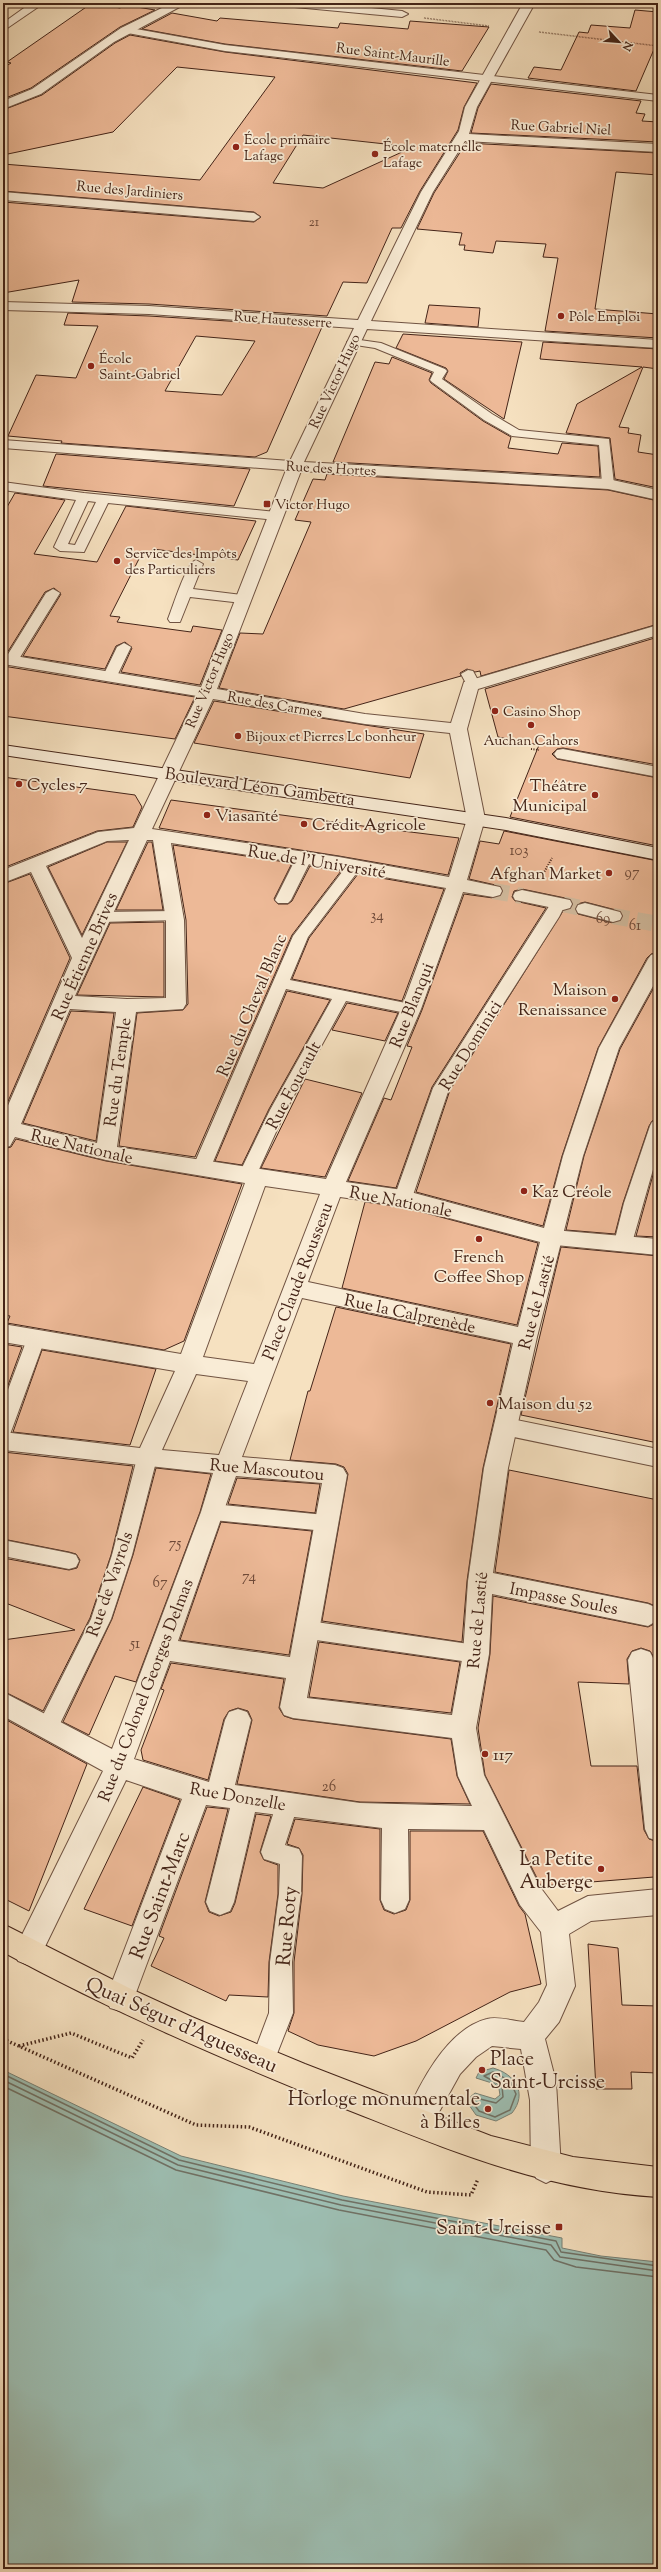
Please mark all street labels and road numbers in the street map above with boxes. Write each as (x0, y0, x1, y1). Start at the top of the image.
street label: Rue Saint-Maurille (335, 39, 451, 73)
street label: Rue Gabriel Niel (510, 116, 612, 142)
street label: Rue des Jardiniers (76, 177, 184, 207)
street label: Rue Hautesserre (233, 308, 333, 334)
street label: Rue Victor Hugo (305, 331, 367, 432)
street label: Rue des Hortes (285, 458, 377, 482)
street label: Rue Victor Hugo (182, 630, 240, 732)
street label: Rue des Carmes (226, 688, 324, 724)
street label: Boulevard Léon Gambetta (163, 763, 356, 813)
street label: Rue de l'Université (246, 840, 388, 886)
street label: Rue Étienne Brives (47, 889, 125, 1025)
street label: Rue du Cheval Blanc (212, 930, 294, 1081)
street label: Rue Blanqui (385, 959, 441, 1052)
street label: Rue Dominici (434, 996, 509, 1096)
street label: Rue du Temple (99, 1016, 139, 1128)
street label: Rue Foucault (261, 1037, 328, 1134)
street label: Rue Nationale (28, 1125, 135, 1171)
street label: Rue Nationale (347, 1181, 454, 1225)
street label: Place Claude Rousseau (258, 1199, 340, 1364)
street label: Rue de Lastié (514, 1252, 562, 1353)
street label: Rue la Calprenède (342, 1289, 478, 1341)
street label: Rue Mascoutou (209, 1454, 325, 1488)
street label: Rue de Vayrols (82, 1529, 140, 1640)
street label: Rue de Lastié (463, 1571, 495, 1670)
street label: Rue du Colonel Georges Delmas (93, 1576, 201, 1806)
street label: Impasse Soules (507, 1578, 620, 1622)
street label: Rue Donzelle (188, 1778, 288, 1818)
street label: Rue Saint-Marc (124, 1828, 199, 1964)
street label: Rue Roty (271, 1885, 306, 1967)
street label: Quai Ségur d'Aguesseau (80, 1971, 282, 2082)

